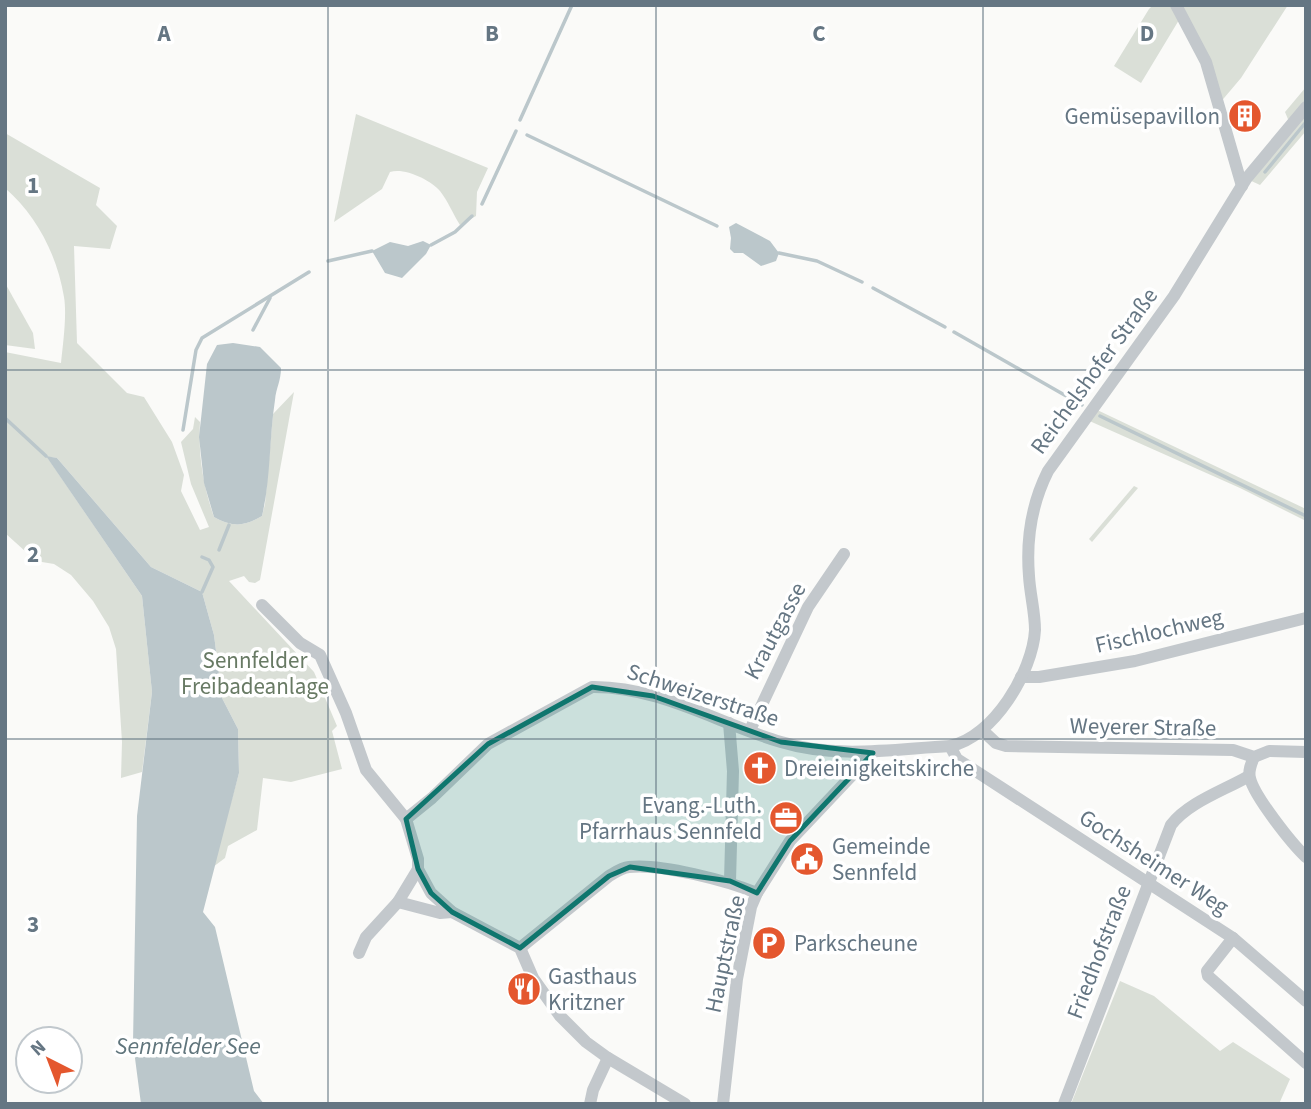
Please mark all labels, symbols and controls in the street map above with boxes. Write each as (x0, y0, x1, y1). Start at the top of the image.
text: A (156, 17, 171, 50)
text: B (485, 17, 499, 50)
text: C (812, 17, 826, 50)
text: D (1140, 17, 1154, 50)
building icon: Gemüsepavillon (1226, 97, 1264, 135)
place label: Gemüsepavillon (1065, 100, 1220, 133)
text: 1 (27, 169, 39, 202)
street label: Reichelshofer Straße (1022, 281, 1166, 461)
text: 2 (27, 538, 39, 571)
street label: Krautgasse (736, 576, 814, 686)
street label: Fischlochweg (1092, 600, 1227, 662)
park label: Sennfelder Freibadeanlage (181, 644, 329, 703)
street label: Schweizerstraße (623, 655, 783, 735)
street label: Weyerer Straße (1069, 709, 1217, 745)
church icon: Dreieinigkeitskirche (741, 749, 779, 787)
place label: Dreieinigkeitskirche (784, 752, 974, 785)
place label: Evang.-Luth. Pfarrhaus Sennfeld (579, 789, 762, 848)
office icon: Evang.-Luth. Pfarrhaus Sennfeld (767, 799, 805, 837)
street label: Gochsheimer Weg (1073, 801, 1236, 923)
place label: Gemeinde Sennfeld (832, 830, 931, 889)
public building icon: Gemeinde Sennfeld (788, 840, 826, 878)
street label: Friedhofstraße (1058, 880, 1140, 1024)
street label: Hauptstraße (696, 892, 754, 1016)
text: 3 (27, 908, 39, 941)
parking icon: Parkscheune (750, 924, 788, 962)
place label: Parkscheune (794, 927, 918, 960)
place label: Gasthaus Kritzner (548, 960, 637, 1019)
restaurant icon: Gasthaus Kritzner (505, 970, 543, 1008)
north arrow (14, 1025, 84, 1095)
water label: Sennfelder See (115, 1029, 261, 1064)
text: N (25, 1034, 52, 1063)

